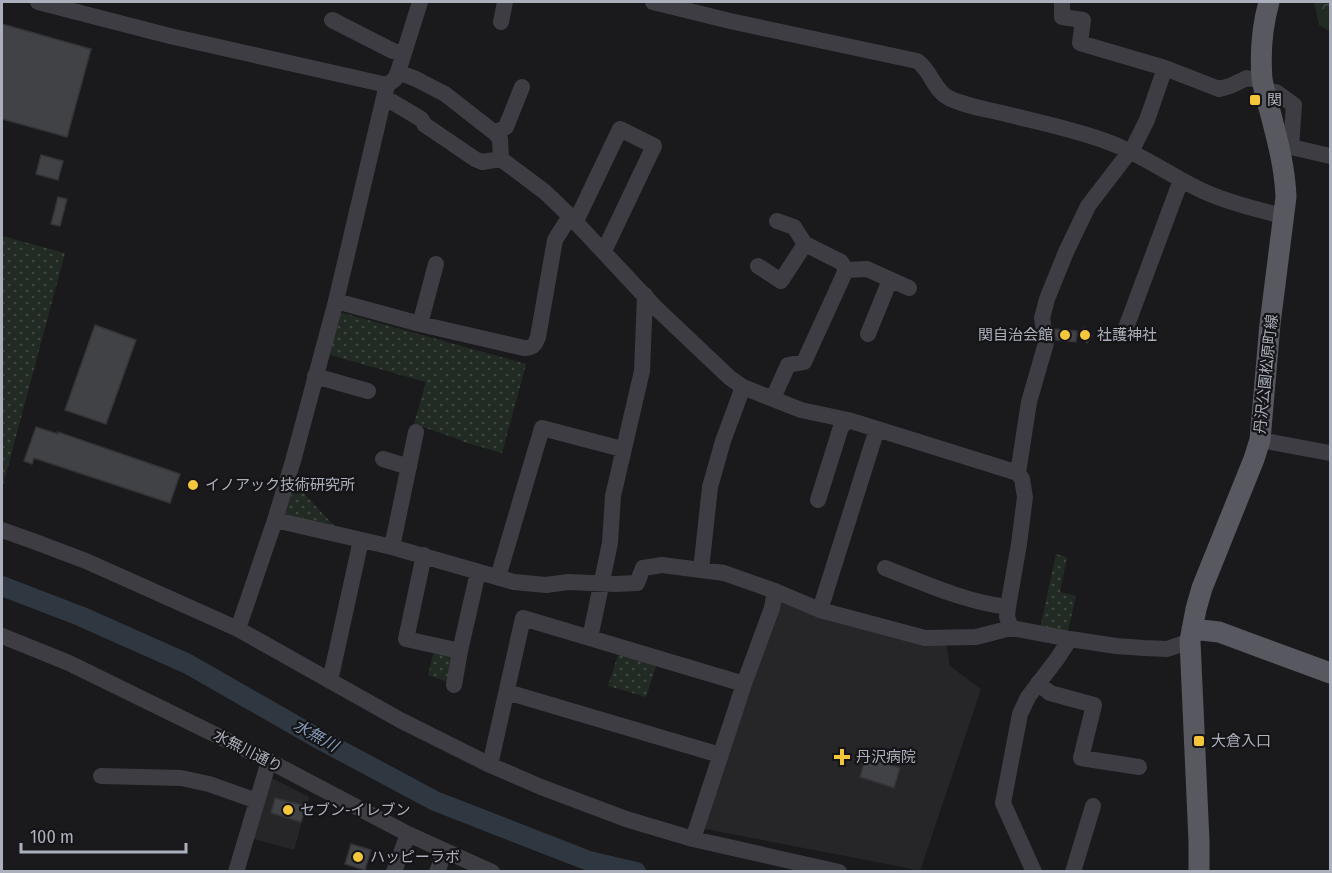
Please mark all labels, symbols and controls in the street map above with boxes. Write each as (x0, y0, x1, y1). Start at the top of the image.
place label: 関 (1267, 91, 1282, 109)
marker: 関 (1248, 93, 1262, 107)
street label: 丹沢公園松原町線 (1251, 313, 1281, 435)
place label: 関自治会館 (978, 326, 1053, 344)
place label: 社護神社 (1097, 326, 1157, 344)
marker: 関自治会館 (1058, 328, 1072, 342)
marker: 社護神社 (1078, 328, 1092, 342)
place label: イノアック技術研究所 (205, 476, 355, 494)
marker: イノアック技術研究所 (186, 478, 200, 492)
water label: 水無川 (290, 715, 343, 756)
street label: 水無川通り (210, 726, 286, 776)
place label: 大倉入口 (1211, 732, 1271, 750)
marker: 大倉入口 (1192, 734, 1206, 748)
marker: 丹沢病院 (833, 748, 851, 766)
place label: 丹沢病院 (856, 748, 916, 766)
place label: セブン-イレブン (300, 801, 411, 819)
marker: セブン-イレブン (281, 803, 295, 817)
scale bar (21, 816, 186, 854)
text: 100 m (30, 826, 74, 848)
place label: ハッピーラボ (370, 848, 460, 866)
marker: ハッピーラボ (351, 850, 365, 864)

